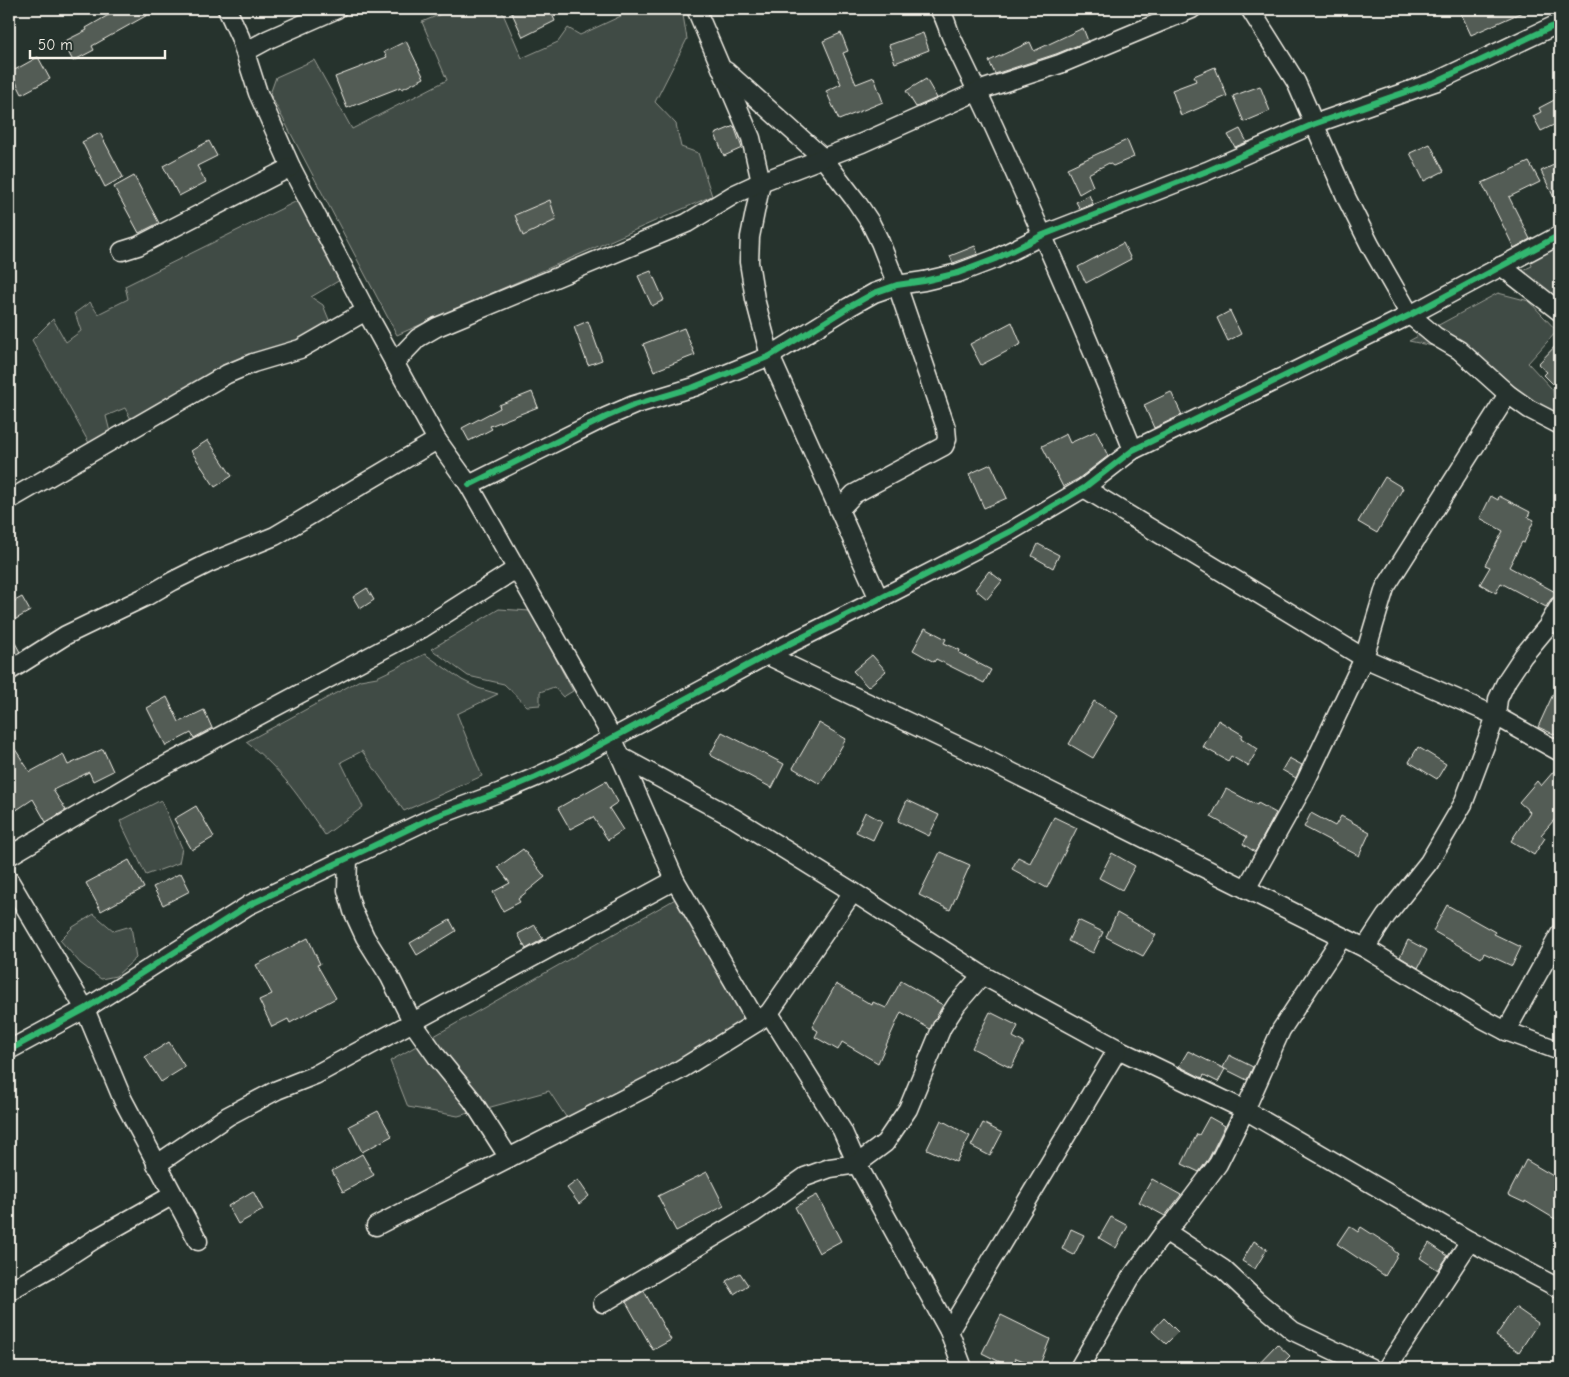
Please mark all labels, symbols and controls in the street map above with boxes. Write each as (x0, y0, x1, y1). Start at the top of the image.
scale bar (30, 28, 165, 60)
text: 50 m (38, 36, 73, 54)

